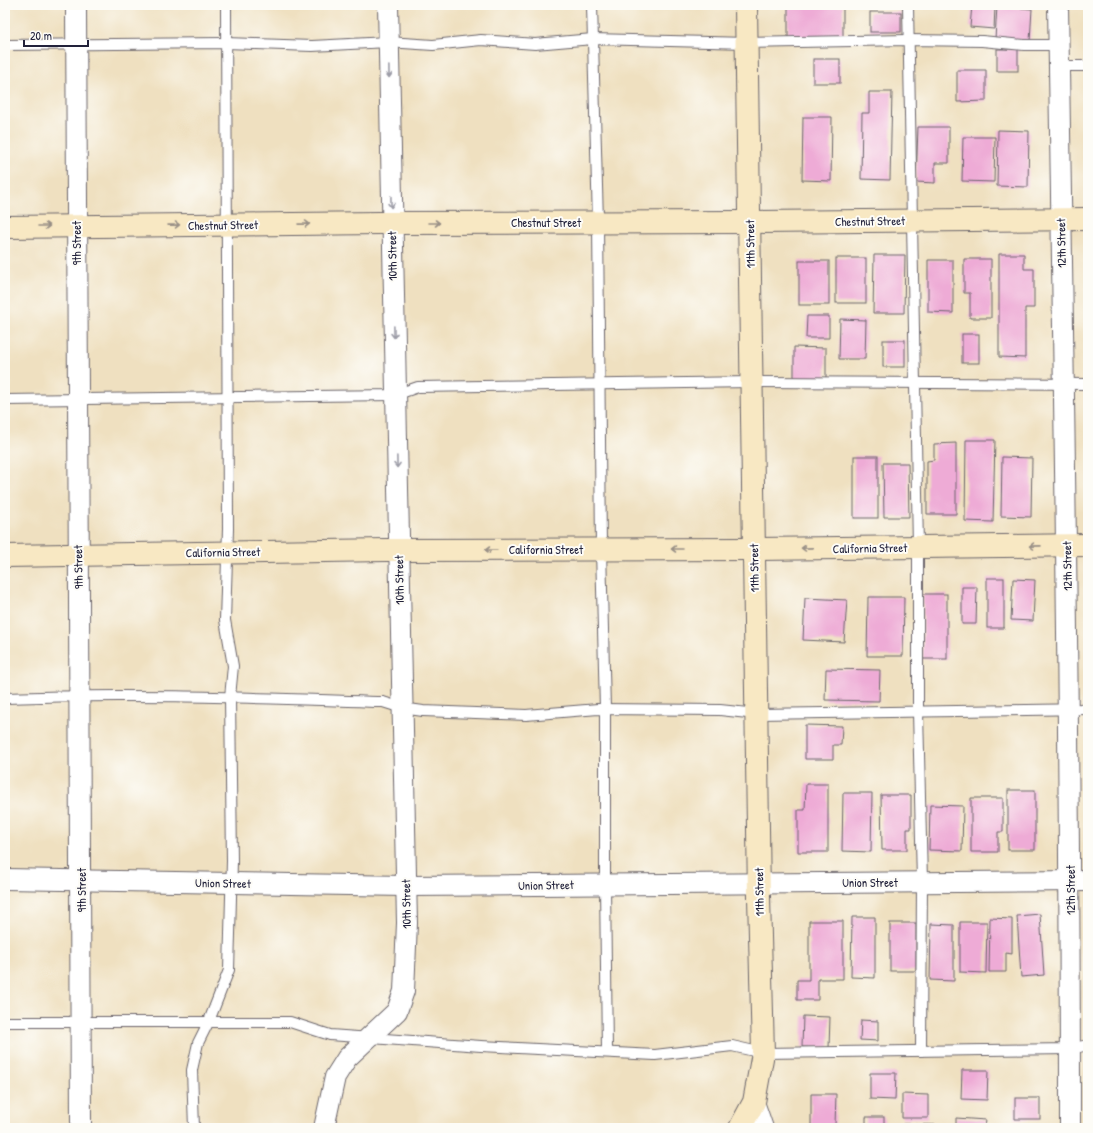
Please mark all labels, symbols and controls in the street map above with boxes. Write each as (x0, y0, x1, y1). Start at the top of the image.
scale bar (24, 22, 88, 48)
text: 20 m (30, 27, 52, 44)
one-way arrow (385, 65, 393, 78)
one-way arrow (388, 195, 395, 208)
street label: Chestnut Street (835, 212, 906, 230)
street label: Chestnut Street (511, 214, 582, 231)
street label: Chestnut Street (188, 216, 259, 234)
street label: 12th Street (1052, 217, 1070, 268)
one-way arrow (427, 219, 440, 227)
street label: 11th Street (741, 219, 759, 268)
street label: 9th Street (68, 220, 85, 265)
one-way arrow (297, 220, 310, 227)
one-way arrow (167, 221, 180, 229)
one-way arrow (37, 223, 50, 230)
street label: 10th Street (383, 230, 401, 281)
one-way arrow (390, 325, 398, 338)
one-way arrow (393, 455, 400, 468)
street label: California Street (833, 539, 908, 557)
street label: 12th Street (1058, 540, 1076, 591)
street label: California Street (509, 541, 584, 558)
one-way arrow (1029, 542, 1042, 550)
street label: California Street (186, 543, 261, 561)
street label: 11th Street (745, 543, 763, 592)
street label: 9th Street (69, 544, 87, 589)
one-way arrow (671, 545, 684, 553)
one-way arrow (801, 545, 814, 552)
one-way arrow (485, 546, 498, 554)
street label: 10th Street (390, 554, 408, 605)
street label: 12th Street (1062, 864, 1079, 915)
street label: 9th Street (73, 867, 90, 912)
street label: 11th Street (750, 867, 768, 916)
street label: Union Street (195, 874, 252, 892)
street label: Union Street (842, 874, 899, 891)
street label: Union Street (518, 876, 575, 894)
street label: 10th Street (397, 878, 415, 929)

